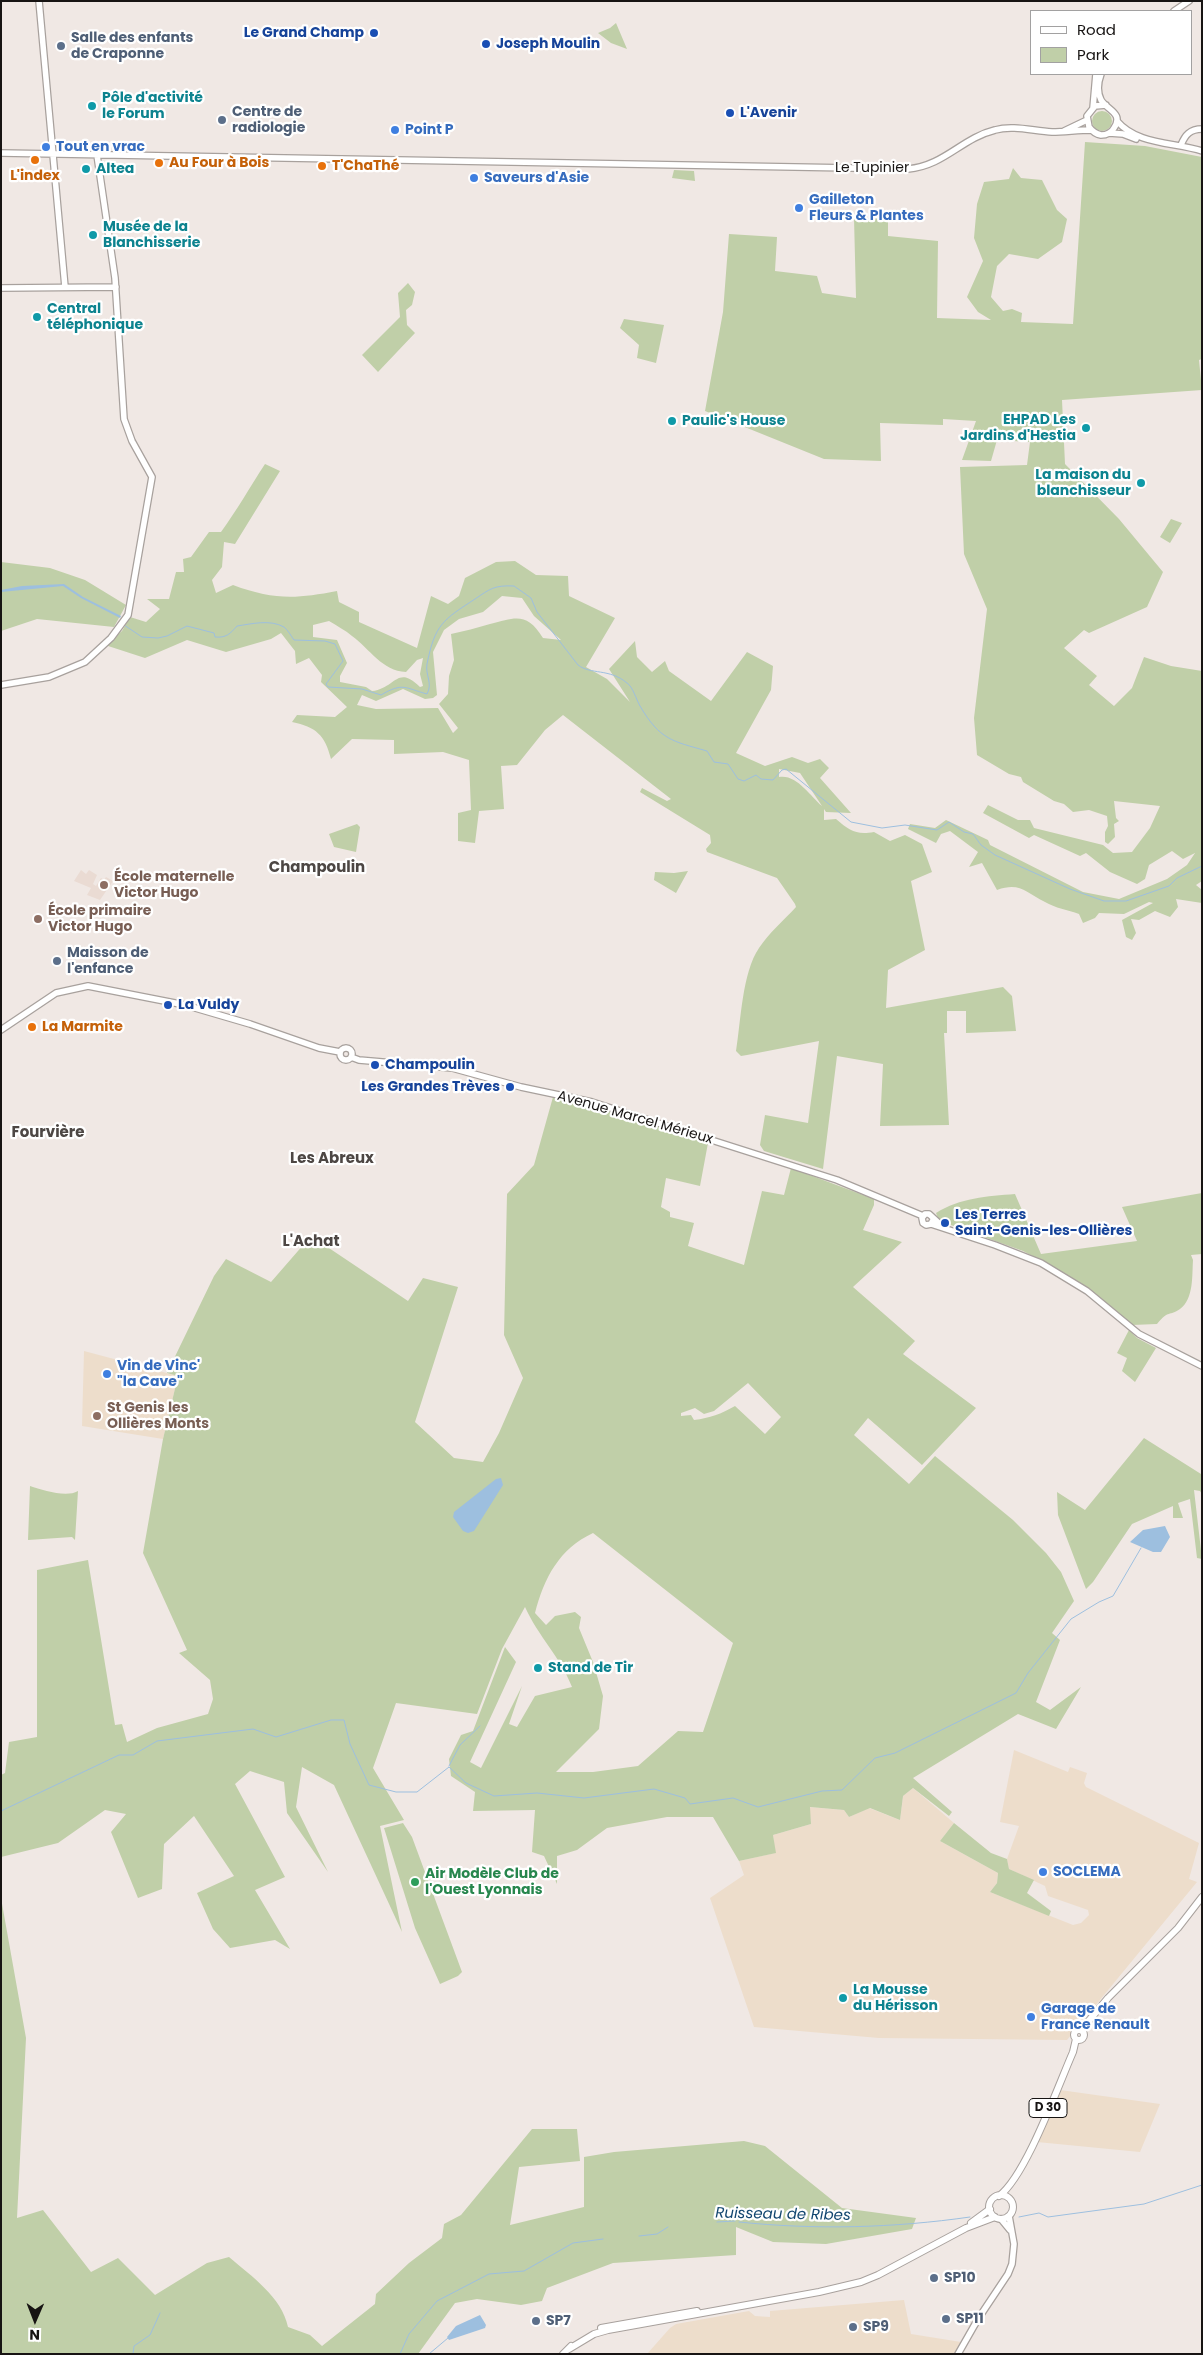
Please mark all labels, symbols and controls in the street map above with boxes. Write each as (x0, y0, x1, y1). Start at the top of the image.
legend (1030, 10, 1193, 75)
text: Road (1077, 19, 1116, 40)
place label: Le Grand Champ (244, 25, 364, 41)
marker: Le Grand Champ (368, 27, 380, 39)
place label: Salle des enfants de Craponne (71, 30, 193, 62)
place label: Joseph Moulin (496, 36, 600, 52)
marker: Joseph Moulin (480, 38, 492, 50)
marker: Salle des enfants de Craponne (55, 40, 67, 52)
text: Park (1077, 44, 1109, 65)
place label: Pôle d'activité le Forum (102, 90, 203, 122)
marker: Pôle d'activité le Forum (86, 100, 98, 112)
place label: Centre de radiologie (232, 104, 305, 136)
place label: L'Avenir (740, 105, 797, 121)
marker: L'Avenir (724, 107, 736, 119)
marker: Centre de radiologie (216, 114, 228, 126)
place label: Point P (405, 122, 454, 138)
marker: Point P (389, 124, 401, 136)
place label: Tout en vrac (56, 139, 145, 155)
marker: Tout en vrac (40, 141, 52, 153)
marker: L'index (29, 154, 41, 166)
place label: Au Four à Bois (169, 155, 269, 171)
marker: Au Four à Bois (153, 157, 165, 169)
place label: T'ChaThé (332, 158, 399, 174)
marker: T'ChaThé (316, 160, 328, 172)
street label: Le Tupinier (835, 160, 909, 176)
place label: Altea (96, 161, 134, 177)
marker: Altea (80, 163, 92, 175)
place label: L'index (10, 168, 60, 184)
place label: Saveurs d'Asie (484, 170, 589, 186)
marker: Saveurs d'Asie (468, 172, 480, 184)
place label: Gailleton Fleurs & Plantes (809, 192, 924, 224)
marker: Gailleton Fleurs & Plantes (793, 202, 805, 214)
place label: Musée de la Blanchisserie (103, 219, 200, 252)
marker: Musée de la Blanchisserie (87, 229, 99, 241)
place label: Central téléphonique (47, 301, 143, 334)
marker: Central téléphonique (31, 311, 43, 323)
place label: EHPAD Les Jardins d'Hestia (960, 412, 1076, 444)
place label: Paulic's House (682, 413, 785, 429)
marker: Paulic's House (666, 415, 678, 427)
marker: EHPAD Les Jardins d'Hestia (1080, 422, 1092, 434)
place label: La maison du blanchisseur (1035, 467, 1131, 500)
marker: La maison du blanchisseur (1135, 477, 1147, 489)
district label: Champoulin (269, 859, 365, 877)
place label: École maternelle Victor Hugo (114, 869, 234, 902)
marker: École maternelle Victor Hugo (98, 879, 110, 891)
place label: École primaire Victor Hugo (48, 903, 151, 936)
marker: École primaire Victor Hugo (32, 913, 44, 925)
place label: Maisson de l'enfance (67, 945, 149, 978)
marker: Maisson de l'enfance (51, 955, 63, 967)
place label: La Vuldy (178, 997, 239, 1013)
marker: La Vuldy (162, 999, 174, 1011)
place label: La Marmite (42, 1019, 123, 1035)
marker: La Marmite (26, 1021, 38, 1033)
place label: Champoulin (385, 1057, 475, 1073)
marker: Champoulin (369, 1059, 381, 1071)
place label: Les Grandes Trèves (361, 1079, 500, 1095)
marker: Les Grandes Trèves (504, 1081, 516, 1093)
street label: Avenue Marcel Mérieux (555, 1088, 715, 1148)
district label: Fourvière (11, 1124, 85, 1142)
district label: Les Abreux (290, 1150, 374, 1168)
place label: Les Terres Saint-Genis-les-Ollières (955, 1207, 1132, 1240)
marker: Les Terres Saint-Genis-les-Ollières (939, 1217, 951, 1229)
district label: L'Achat (283, 1233, 339, 1251)
place label: Vin de Vinc' "la Cave" (117, 1358, 200, 1390)
marker: Vin de Vinc' "la Cave" (101, 1368, 113, 1380)
place label: St Genis les Ollières Monts (107, 1400, 209, 1432)
marker: St Genis les Ollières Monts (91, 1410, 103, 1422)
place label: Stand de Tir (548, 1660, 633, 1676)
marker: Stand de Tir (532, 1662, 544, 1674)
place label: SOCLEMA (1053, 1864, 1121, 1880)
place label: Air Modèle Club de l'Ouest Lyonnais (425, 1866, 559, 1898)
marker: SOCLEMA (1037, 1866, 1049, 1878)
marker: Air Modèle Club de l'Ouest Lyonnais (409, 1876, 421, 1888)
place label: La Mousse du Hérisson (853, 1982, 938, 2014)
marker: La Mousse du Hérisson (837, 1992, 849, 2004)
place label: Garage de France Renault (1041, 2001, 1150, 2034)
marker: Garage de France Renault (1025, 2011, 1037, 2023)
road number: D 30 (1029, 2098, 1067, 2118)
water label: Ruisseau de Ribes (715, 2205, 851, 2225)
place label: SP10 (944, 2270, 976, 2286)
marker: SP10 (928, 2272, 940, 2284)
north arrow (10, 2295, 60, 2345)
place label: SP11 (956, 2311, 984, 2327)
place label: SP7 (546, 2313, 571, 2329)
marker: SP11 (940, 2313, 952, 2325)
marker: SP7 (530, 2315, 542, 2327)
place label: SP9 (863, 2319, 889, 2335)
marker: SP9 (847, 2321, 859, 2333)
text: N (29, 2325, 40, 2345)

